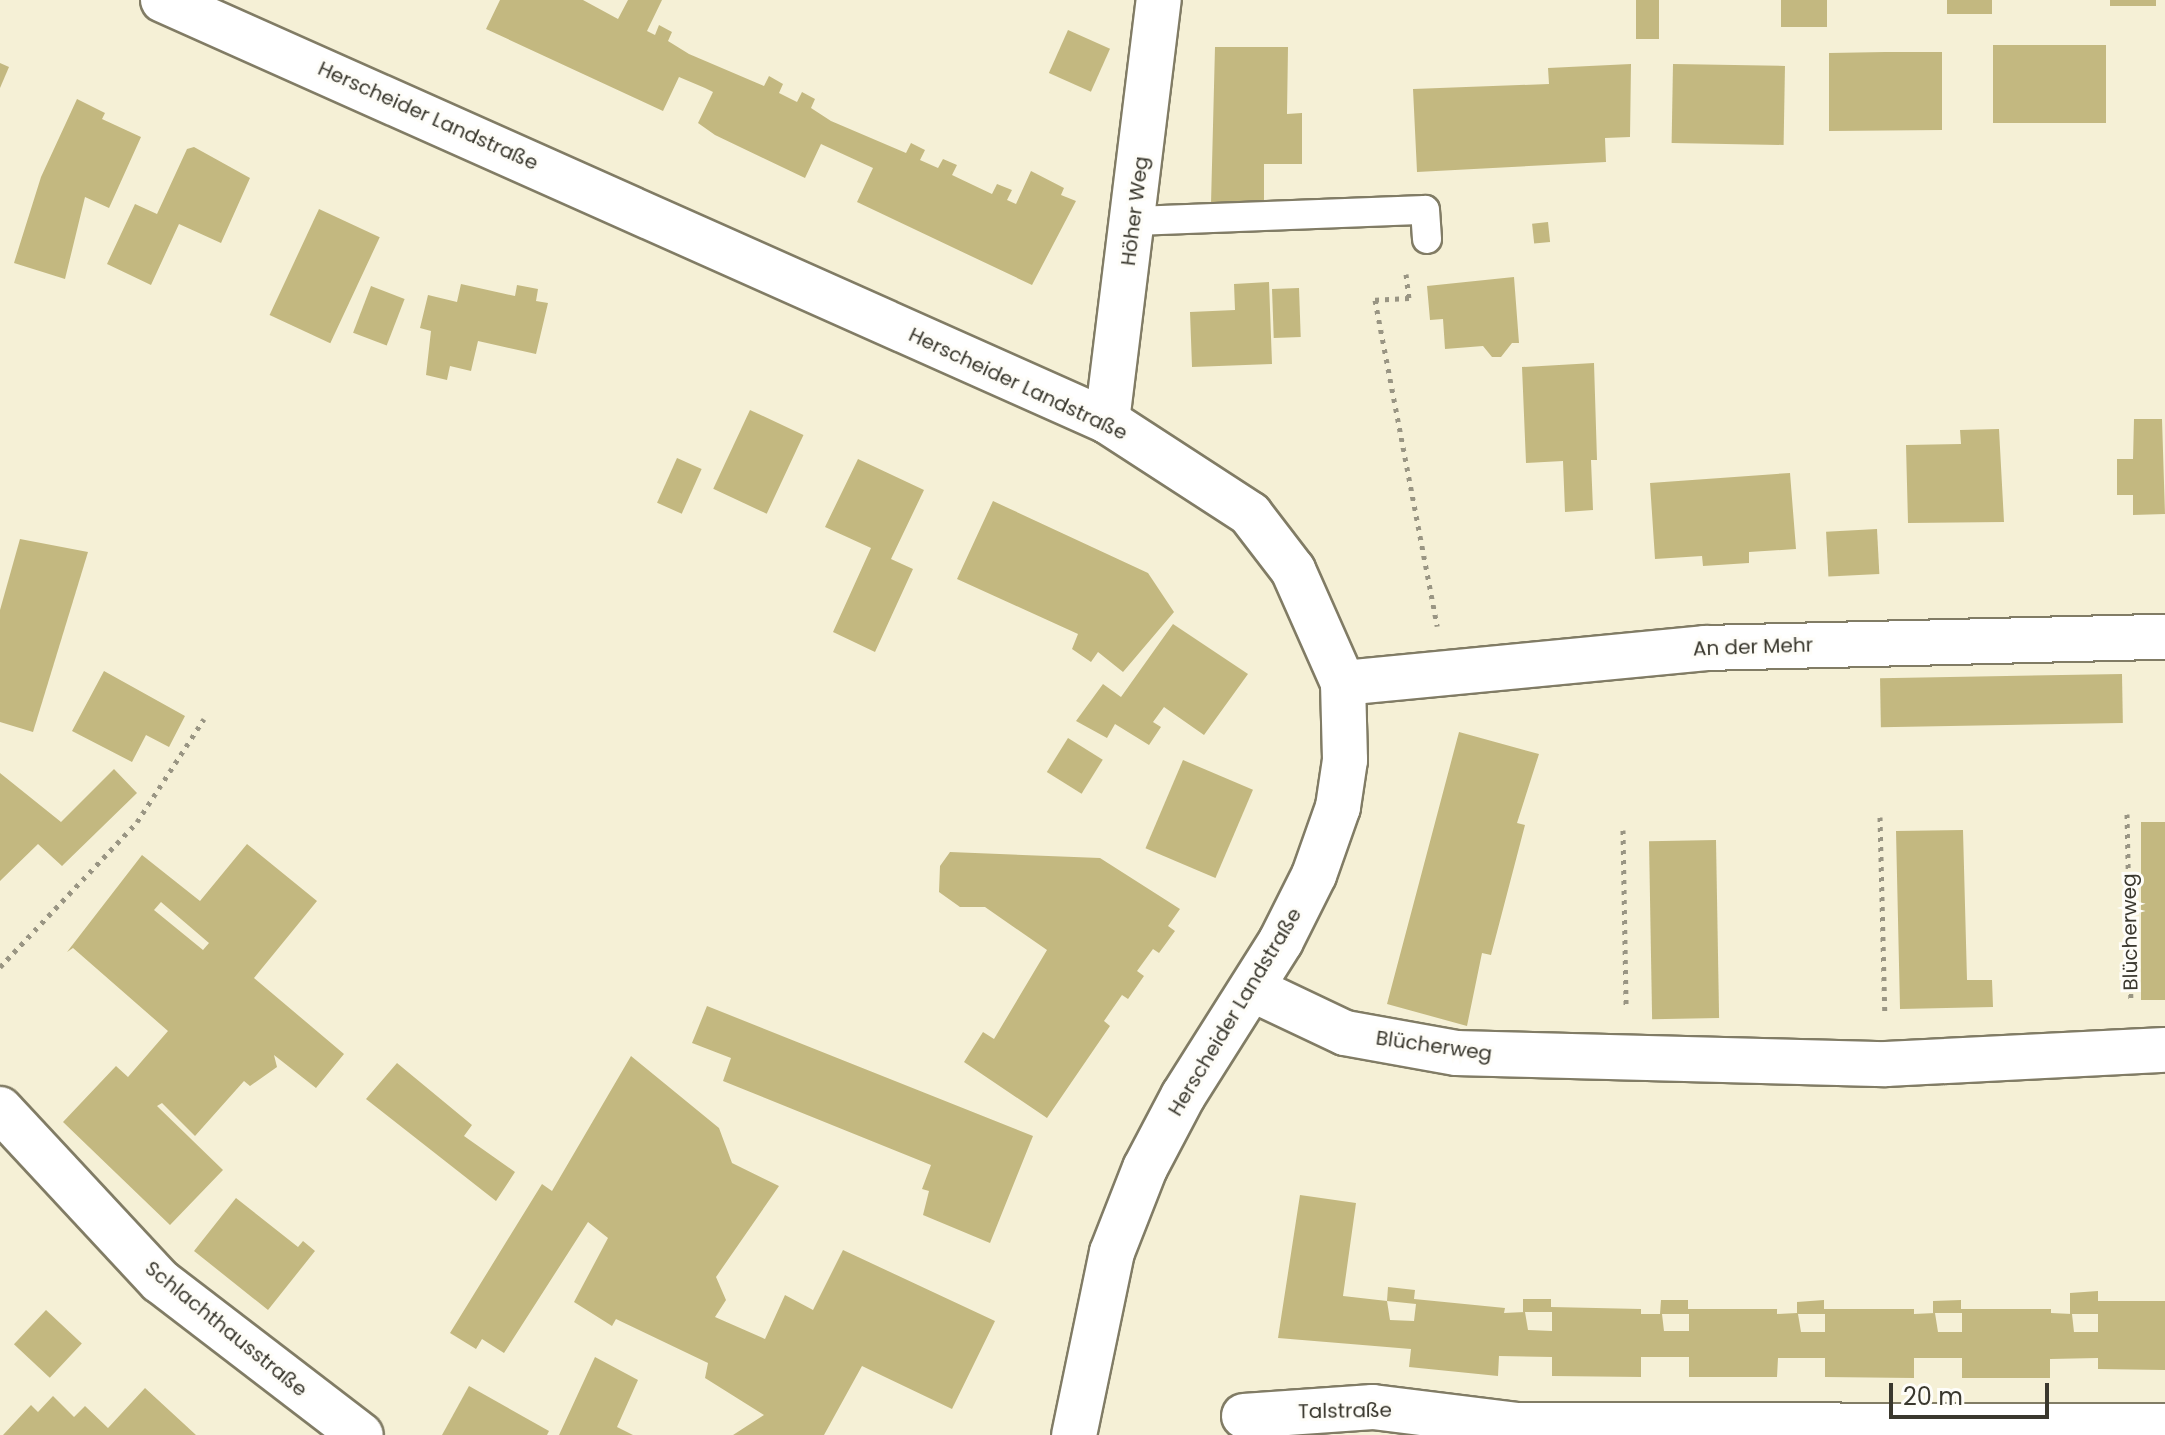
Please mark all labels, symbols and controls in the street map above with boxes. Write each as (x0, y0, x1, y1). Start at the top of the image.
street label: Herscheider Landstraße (314, 57, 542, 175)
street label: Höher Weg (1116, 155, 1154, 267)
street label: Herscheider Landstraße (905, 323, 1131, 445)
street label: An der Mehr (1693, 633, 1813, 661)
street label: Blücherweg (2117, 873, 2143, 991)
street label: Herscheider Landstraße (1163, 904, 1307, 1120)
street label: Blücherweg (1374, 1026, 1494, 1066)
street label: Schlachthausstraße (140, 1256, 312, 1402)
scale bar (1893, 1367, 2053, 1417)
text: 20 m (1903, 1380, 1963, 1413)
street label: Talstraße (1298, 1398, 1392, 1424)

